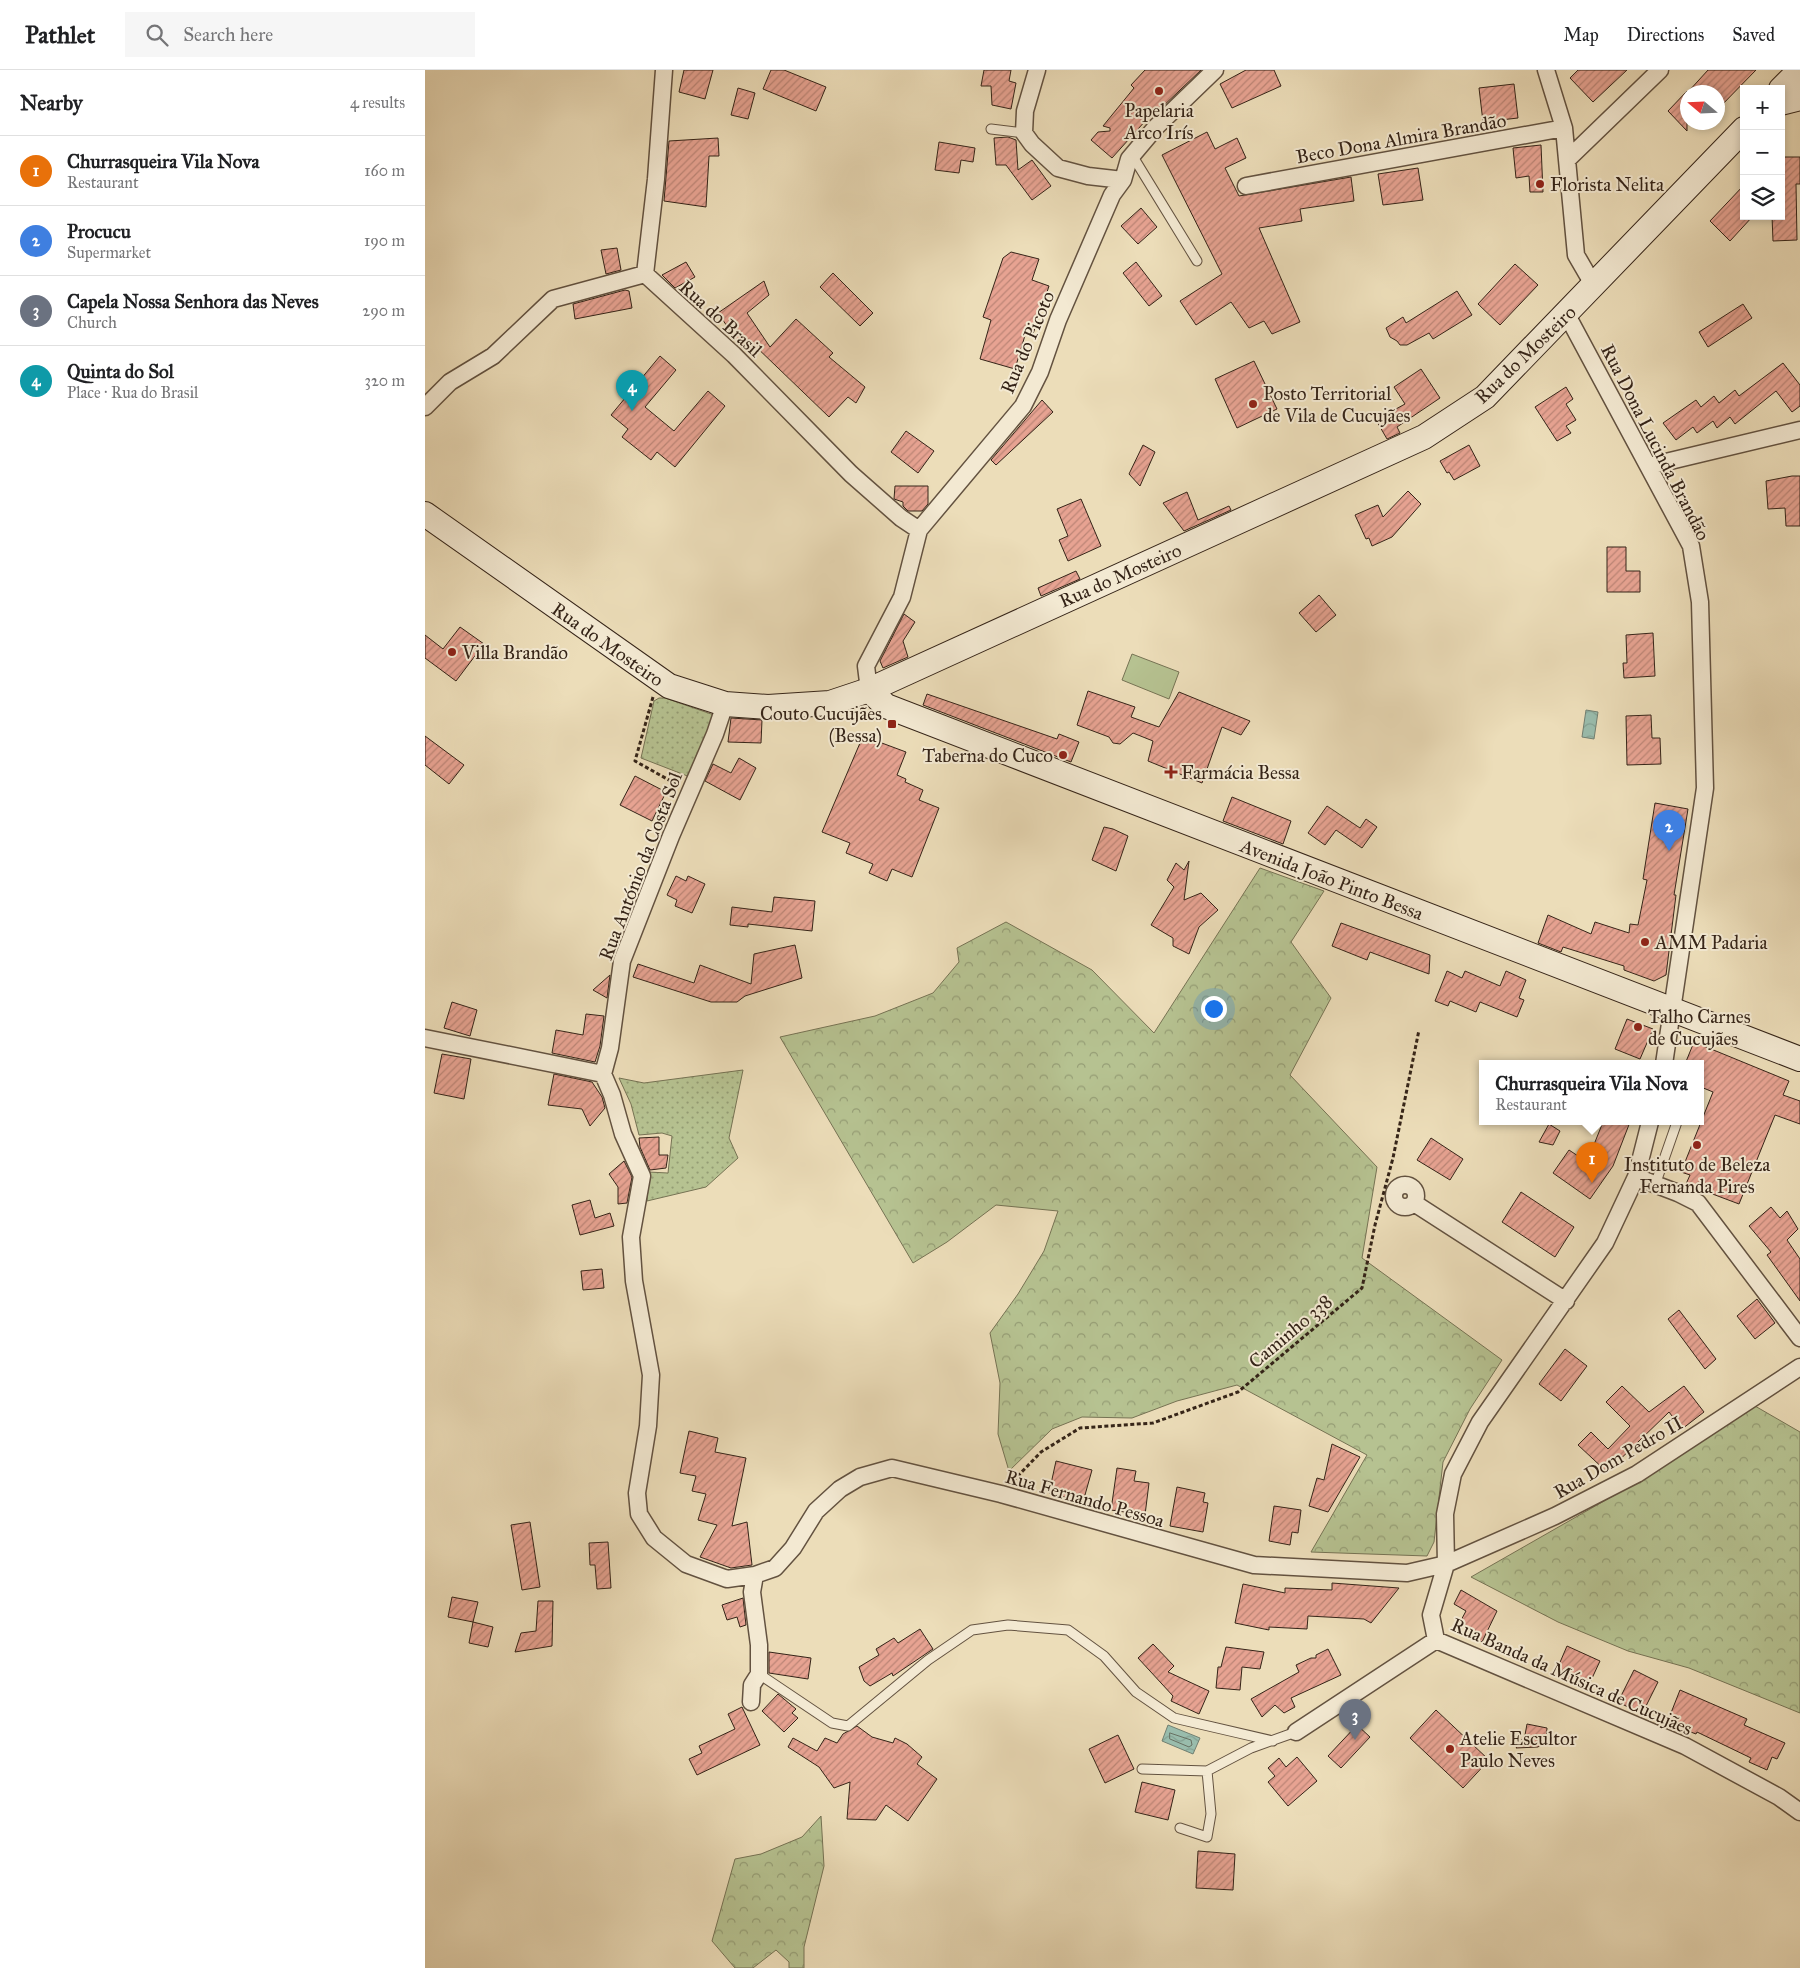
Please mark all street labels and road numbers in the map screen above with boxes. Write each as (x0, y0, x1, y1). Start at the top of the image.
street label: Beco Dona Almira Brandão (1294, 109, 1508, 168)
street label: Rua do Brasil (674, 275, 768, 362)
street label: Rua do Picoto (996, 287, 1059, 397)
street label: Rua do Mosteiro (1470, 300, 1581, 408)
street label: Rua Dona Lucinda Brandão (1596, 340, 1715, 544)
street label: Rua do Mosteiro (1056, 538, 1185, 613)
street label: Rua do Mosteiro (547, 597, 668, 692)
street label: Rua António da Costa Sol (594, 768, 687, 964)
street label: Avenida João Pinto Bessa (1236, 834, 1427, 926)
street label: Caminho 338 (1244, 1290, 1337, 1373)
street label: Rua Dom Pedro II (1550, 1411, 1687, 1504)
street label: Rua Fernando Pessoa (1003, 1465, 1168, 1532)
street label: Rua Banda da Música de Cucujães (1448, 1613, 1696, 1740)

